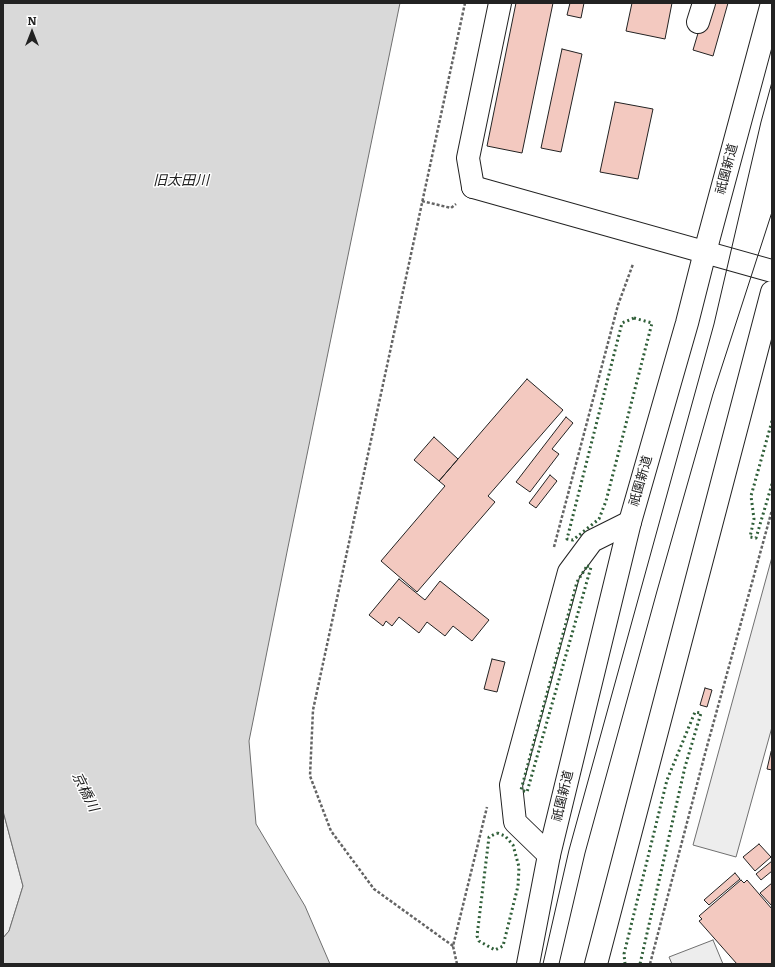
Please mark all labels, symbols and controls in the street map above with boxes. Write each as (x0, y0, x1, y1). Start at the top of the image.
north arrow (12, 12, 52, 52)
text: N (27, 12, 37, 28)
street label: 祇園新道 (713, 142, 741, 196)
water label: 旧太田川 (153, 173, 209, 189)
street label: 祇園新道 (626, 454, 656, 508)
water label: 京橋川 (68, 769, 102, 815)
street label: 祇園新道 (549, 769, 577, 823)

